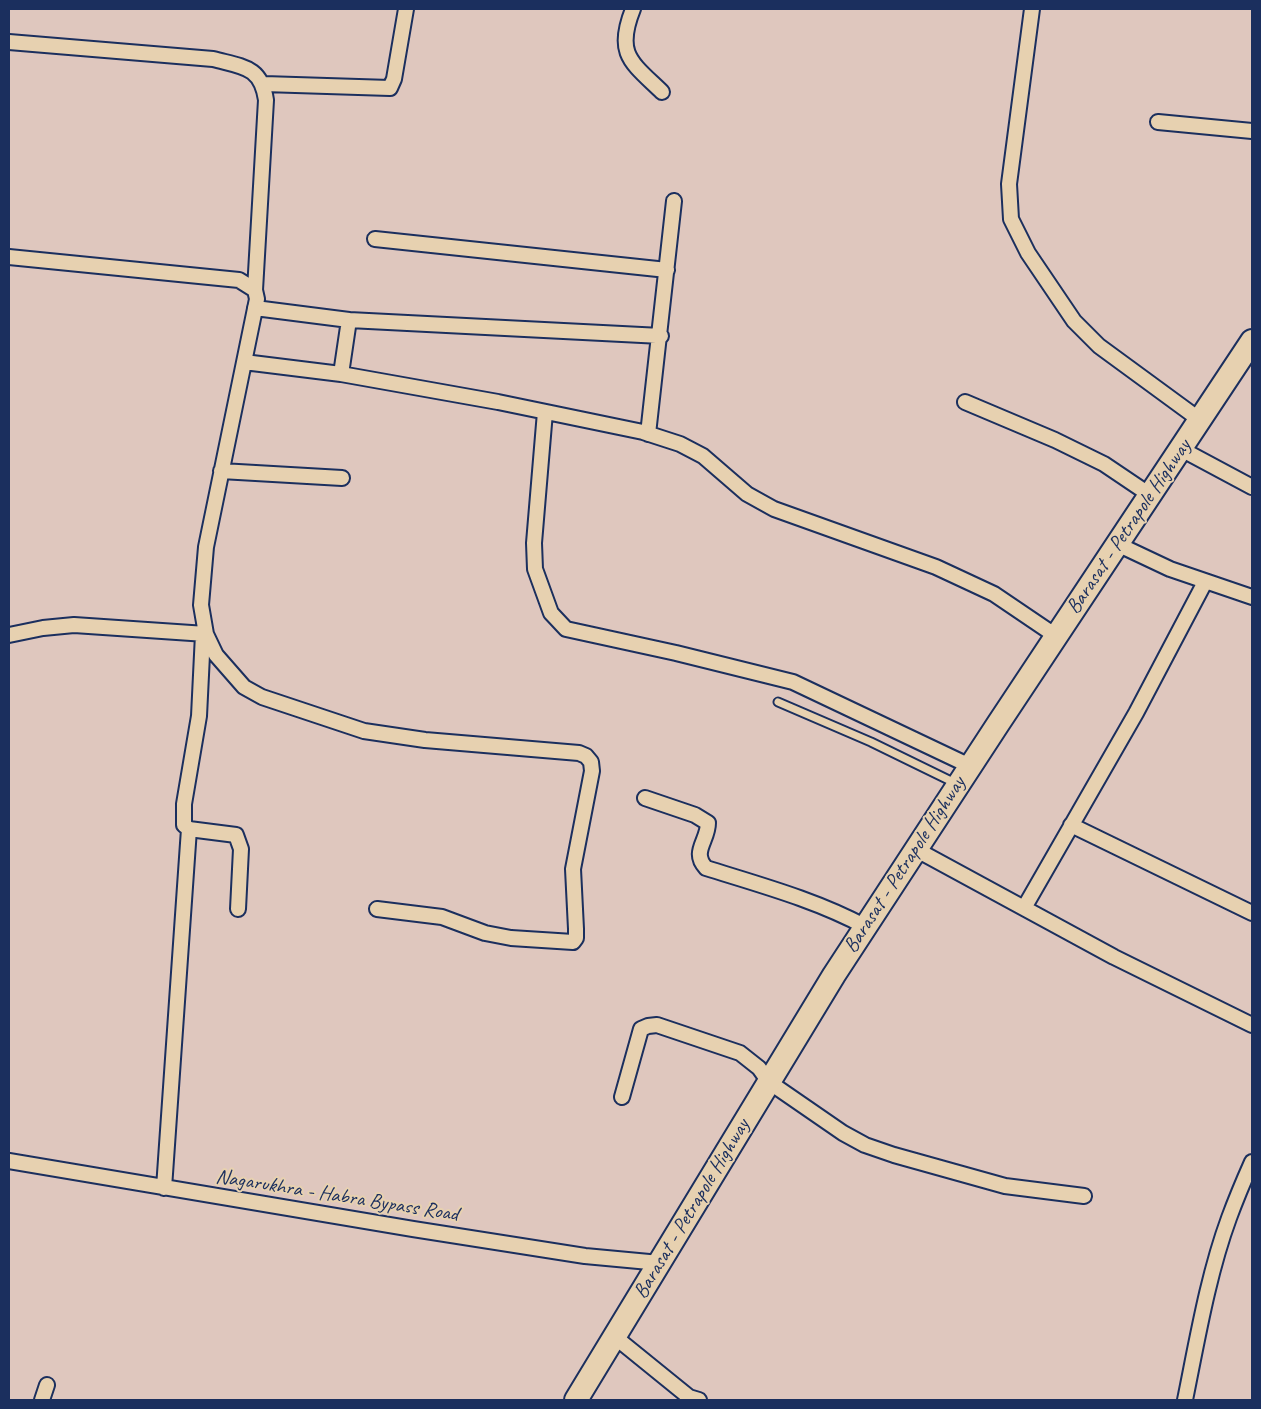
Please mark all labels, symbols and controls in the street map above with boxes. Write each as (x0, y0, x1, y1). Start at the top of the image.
street label: Barasat - Petrapole Highway (1061, 435, 1197, 619)
street label: Barasat - Petrapole Highway (839, 772, 971, 958)
street label: Barasat - Petrapole Highway (628, 1115, 756, 1303)
street label: Nagarukhra - Habra Bypass Road (214, 1164, 460, 1228)

